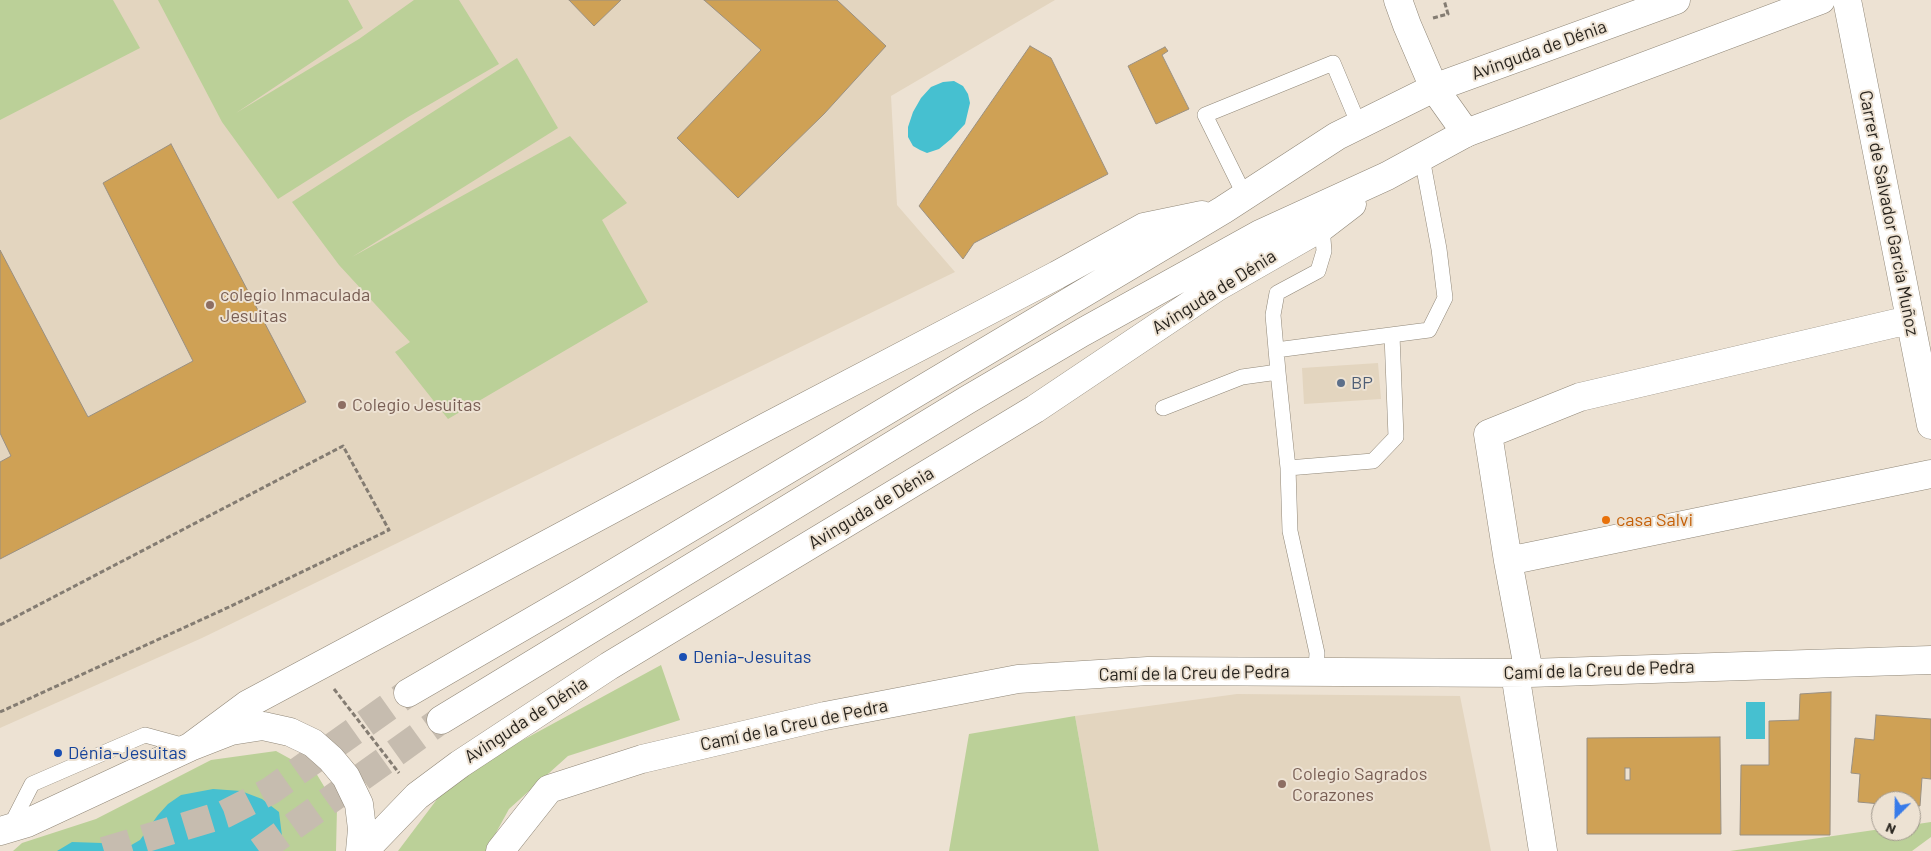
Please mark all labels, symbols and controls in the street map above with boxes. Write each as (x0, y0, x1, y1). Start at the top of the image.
street label: Avinguda de Dénia (1468, 15, 1610, 85)
street label: Carrer de Salvador García Muñoz (1855, 88, 1923, 338)
street label: Avinguda de Dénia (1148, 245, 1280, 339)
place label: colegio Inmaculada Jesuitas (220, 284, 370, 326)
marker: colegio Inmaculada Jesuitas (204, 299, 216, 311)
place label: BP (1351, 372, 1373, 394)
marker: BP (1335, 377, 1347, 389)
place label: Colegio Jesuitas (352, 394, 481, 416)
marker: Colegio Jesuitas (336, 399, 348, 411)
street label: Avinguda de Dénia (804, 462, 938, 554)
place label: casa Salvi (1616, 509, 1693, 531)
marker: casa Salvi (1600, 514, 1612, 526)
place label: Denia-Jesuitas (693, 646, 811, 668)
marker: Denia-Jesuitas (677, 651, 689, 663)
street label: Camí de la Creu de Pedra (1503, 656, 1695, 684)
street label: Camí de la Creu de Pedra (1098, 661, 1290, 685)
street label: Avinguda de Dénia (460, 672, 592, 768)
street label: Camí de la Creu de Pedra (698, 695, 890, 755)
place label: Dénia-Jesuitas (68, 742, 186, 764)
marker: Dénia-Jesuitas (52, 747, 64, 759)
place label: Colegio Sagrados Corazones (1292, 763, 1427, 806)
marker: Colegio Sagrados Corazones (1276, 778, 1288, 790)
north arrow (1871, 791, 1921, 841)
text: N (1883, 820, 1898, 839)

